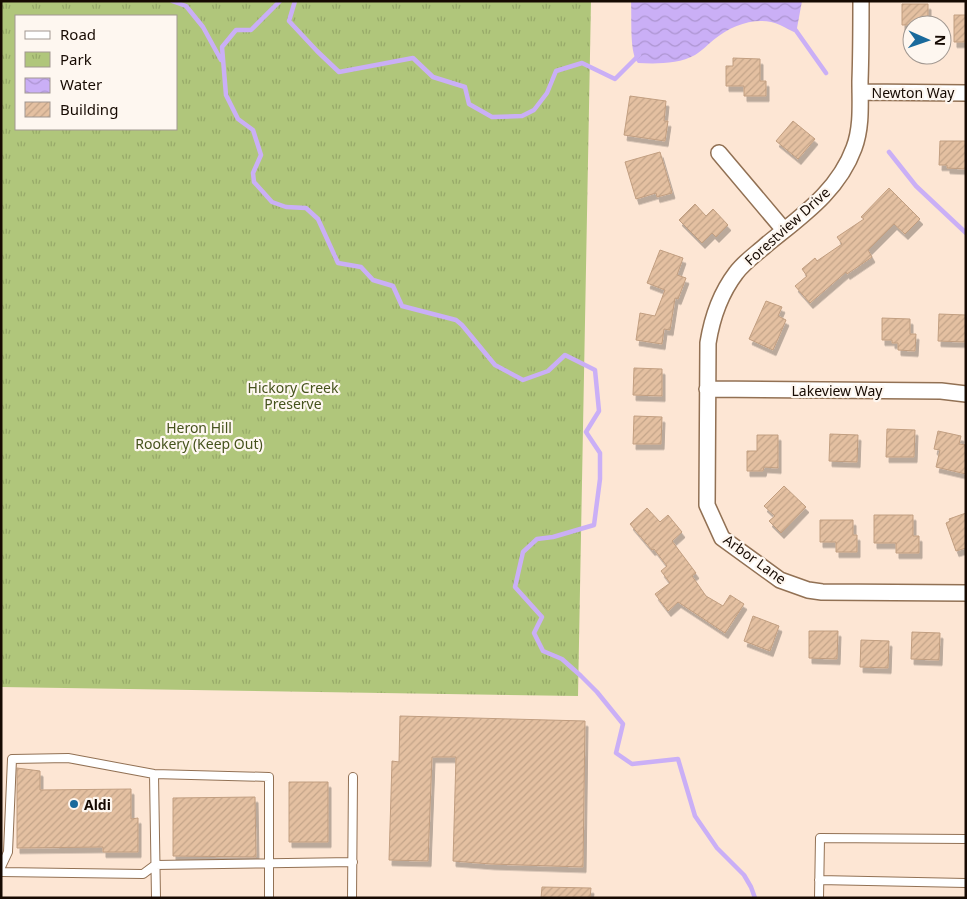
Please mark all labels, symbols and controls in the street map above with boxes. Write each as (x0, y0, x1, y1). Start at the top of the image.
legend (15, 15, 178, 130)
north arrow (902, 15, 952, 65)
text: Road (60, 24, 96, 44)
text: N (931, 34, 950, 46)
text: Park (60, 49, 92, 69)
text: Water (60, 74, 102, 94)
street label: Newton Way (872, 83, 955, 102)
text: Building (60, 99, 118, 119)
street label: Forestview Drive (740, 183, 834, 269)
park label: Hickory Creek Preserve (248, 378, 339, 413)
street label: Lakeview Way (792, 381, 883, 400)
park label: Heron Hill Rookery (Keep Out) (135, 418, 263, 453)
street label: Arbor Lane (720, 530, 790, 588)
place label: Aldi (84, 795, 111, 814)
marker: Aldi (68, 798, 80, 810)

